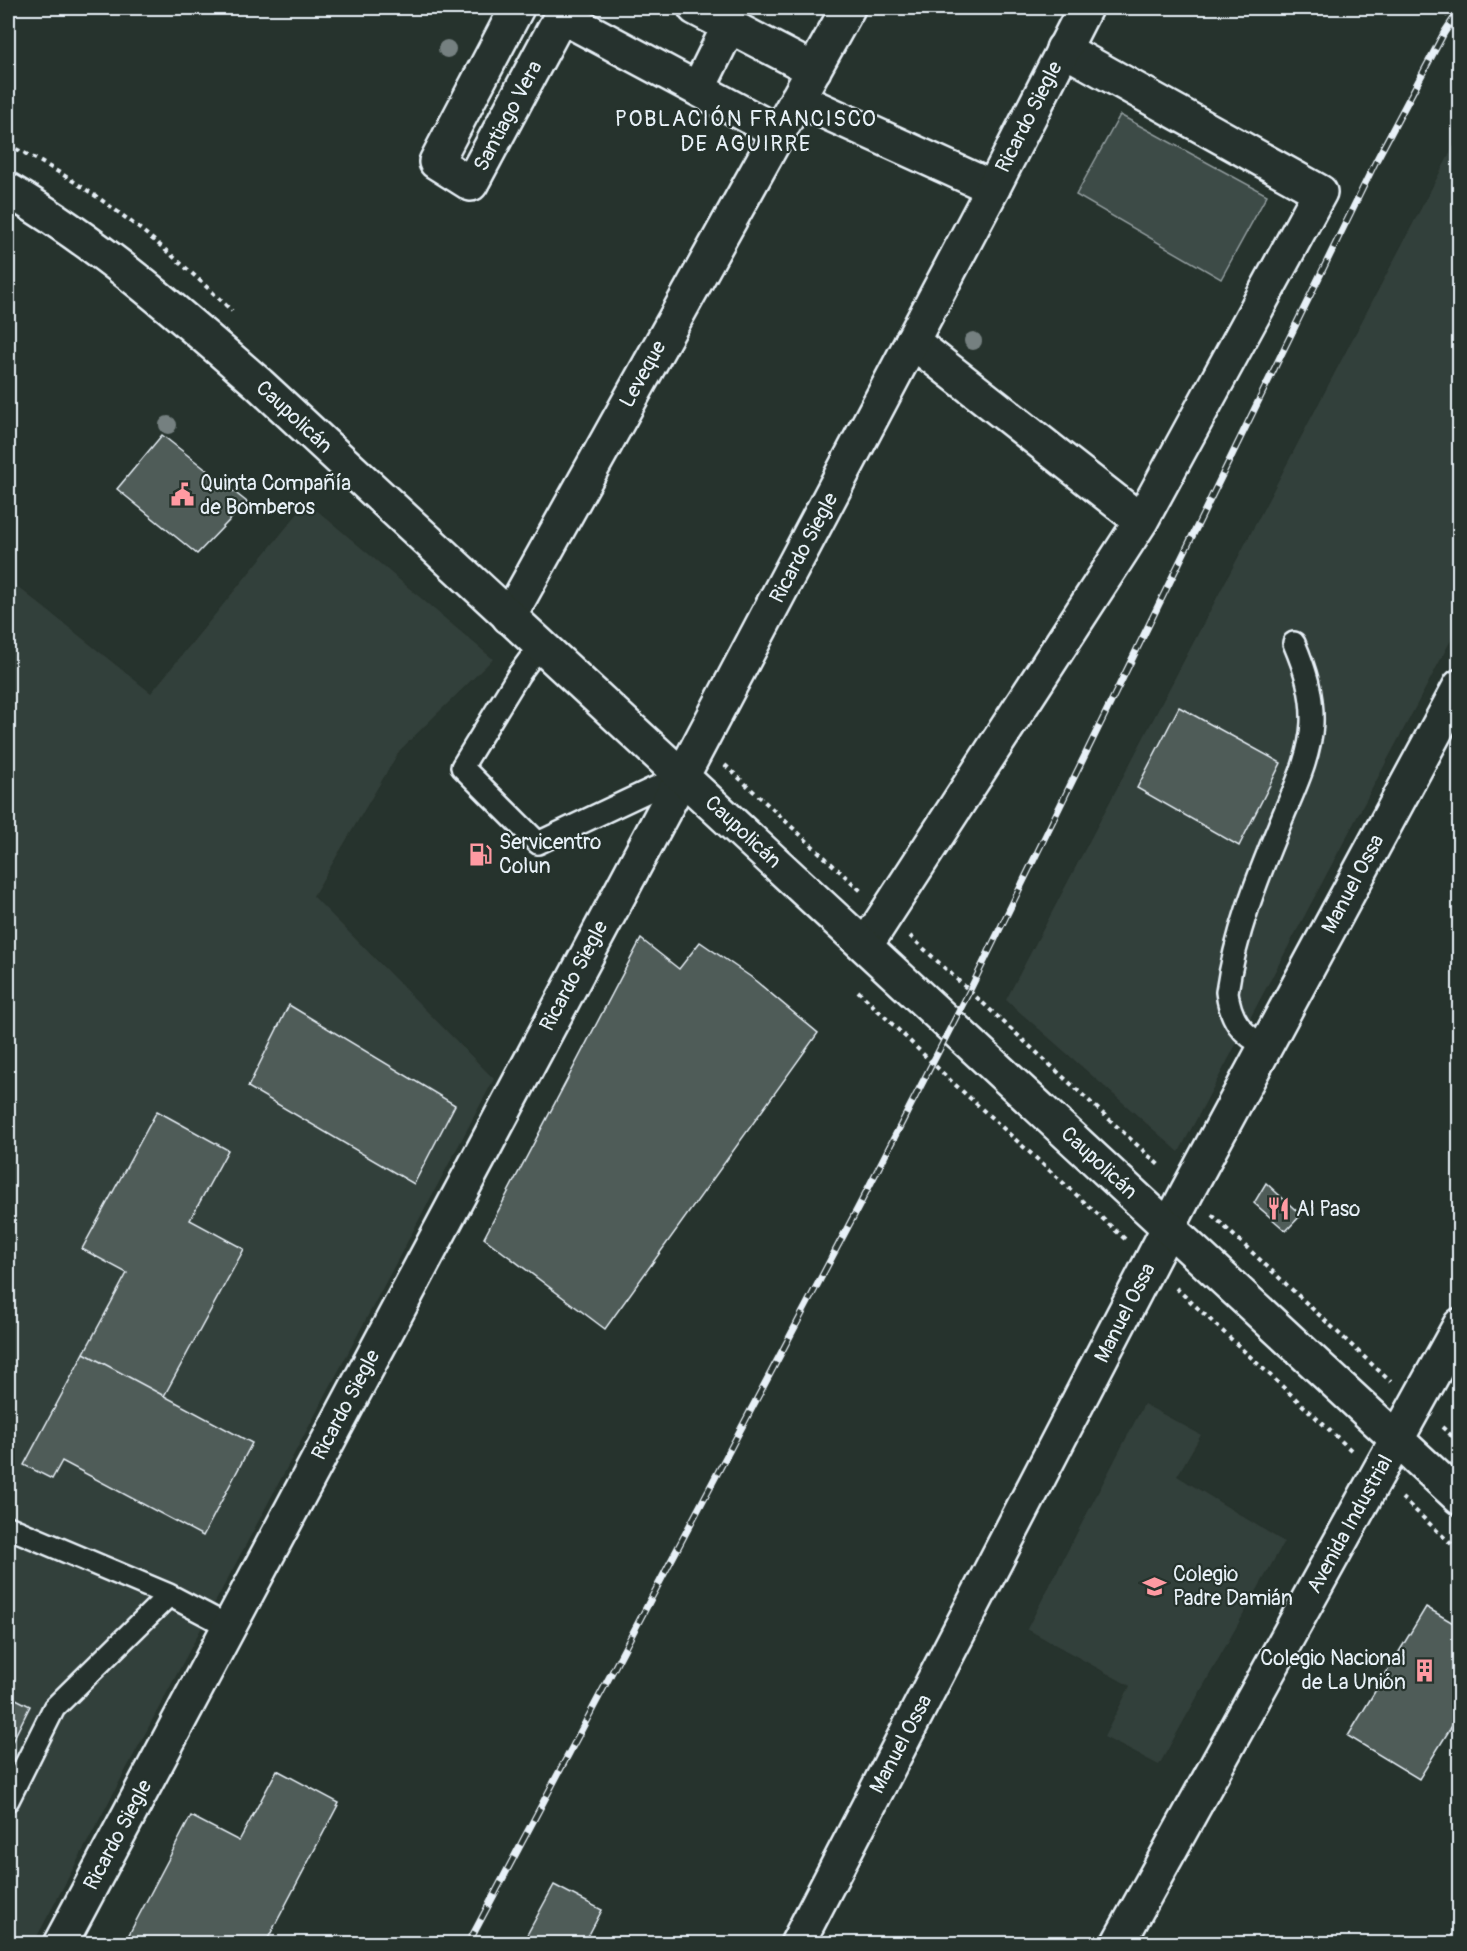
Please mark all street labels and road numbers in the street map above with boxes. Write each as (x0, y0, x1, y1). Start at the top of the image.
street label: Santiago Vera (468, 56, 548, 176)
street label: Ricardo Siegle (989, 56, 1069, 177)
street label: Leveque (614, 335, 673, 412)
street label: Caupolicán (250, 375, 338, 459)
street label: Ricardo Siegle (764, 488, 845, 608)
street label: Caupolicán (699, 790, 787, 874)
street label: Manuel Ossa (1316, 830, 1390, 938)
street label: Ricardo Siegle (534, 916, 615, 1036)
street label: Caupolicán (1055, 1121, 1143, 1205)
street label: Manuel Ossa (1088, 1259, 1162, 1367)
street label: Ricardo Siegle (306, 1345, 387, 1465)
street label: Avenida Industrial (1301, 1450, 1399, 1598)
street label: Manuel Ossa (864, 1690, 938, 1798)
street label: Ricardo Siegle (78, 1775, 159, 1895)

